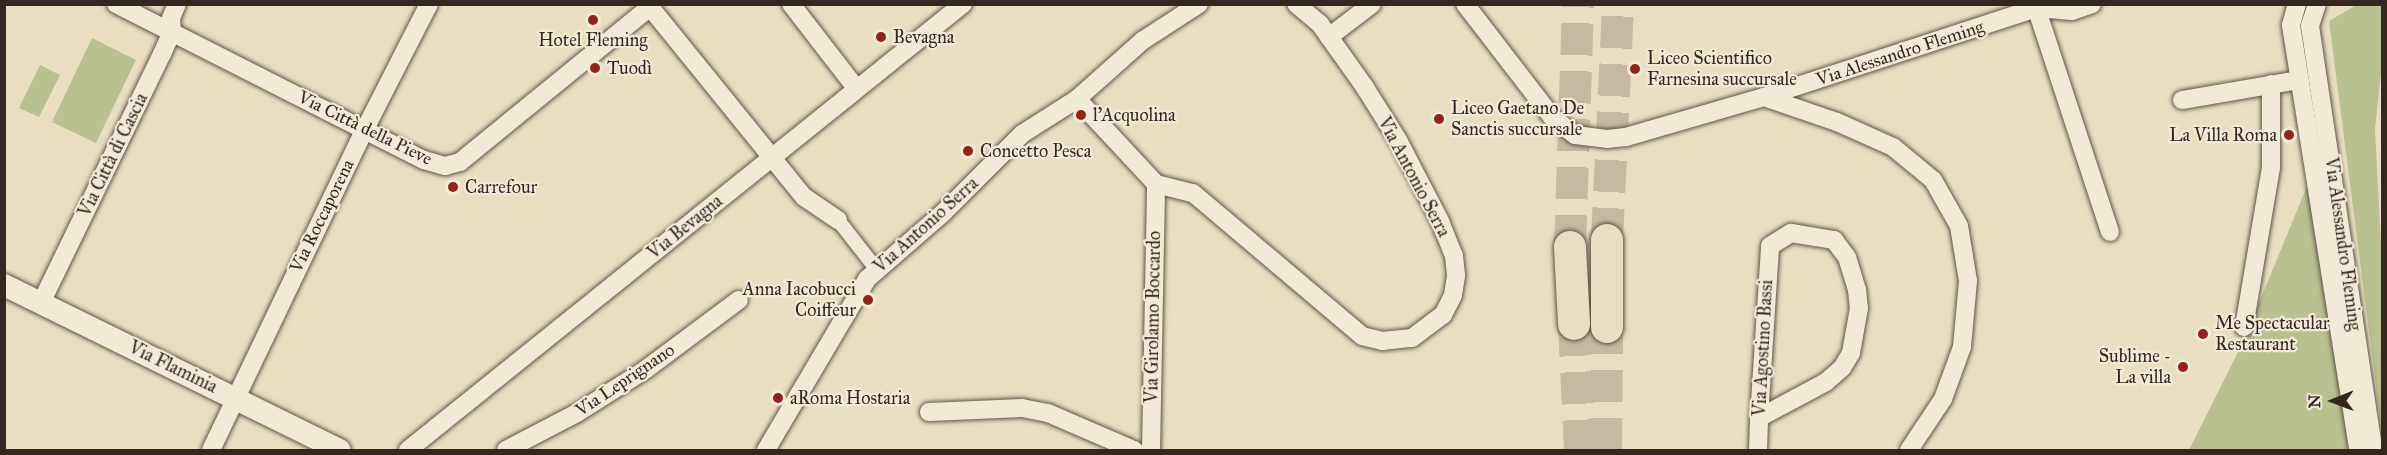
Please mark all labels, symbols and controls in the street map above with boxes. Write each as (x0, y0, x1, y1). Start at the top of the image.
marker: Hotel Fleming (586, 13, 600, 27)
street label: Via Alessandro Fleming (1813, 16, 1987, 90)
place label: Bevagna (893, 26, 954, 48)
place label: Hotel Fleming (538, 29, 648, 51)
marker: Bevagna (874, 30, 888, 44)
place label: Liceo Scientifico Farnesina succursale (1647, 48, 1797, 90)
place label: Tuodì (607, 57, 652, 79)
marker: Tuodì (588, 61, 602, 75)
marker: Liceo Scientifico Farnesina succursale (1628, 62, 1642, 76)
street label: Via Città della Pieve (294, 86, 436, 170)
street label: Via Città di Cascia (74, 90, 152, 220)
place label: Liceo Gaetano De Sanctis succursale (1451, 98, 1584, 140)
place label: l'Acquolina (1093, 104, 1176, 126)
marker: l'Acquolina (1074, 108, 1088, 122)
marker: Liceo Gaetano De Sanctis succursale (1432, 112, 1446, 126)
street label: Via Antonio Serra (1373, 113, 1455, 241)
place label: La Villa Roma (2169, 124, 2277, 146)
marker: La Villa Roma (2282, 128, 2296, 142)
place label: Concetto Pesca (980, 140, 1091, 162)
marker: Concetto Pesca (961, 144, 975, 158)
street label: Via Roccaporena (285, 156, 359, 276)
street label: Via Alessandro Fleming (2320, 156, 2366, 332)
street label: Via Antonio Serra (869, 173, 983, 277)
place label: Carrefour (465, 176, 537, 198)
marker: Carrefour (446, 180, 460, 194)
street label: Via Bevagna (643, 190, 727, 264)
street label: Via Girolamo Boccardo (1141, 231, 1165, 403)
place label: Anna Iacobucci Coiffeur (743, 279, 856, 322)
street label: Via Agostino Bassi (1749, 279, 1777, 417)
marker: Anna Iacobucci Coiffeur (861, 293, 875, 307)
place label: Me Spectacular Restaurant (2215, 313, 2330, 356)
marker: Me Spectacular Restaurant (2196, 327, 2210, 341)
street label: Via Flaminia (125, 336, 221, 398)
street label: Via Leprignano (571, 339, 679, 421)
place label: Sublime - La villa (2099, 346, 2171, 388)
marker: Sublime - La villa (2176, 360, 2190, 374)
north arrow (2303, 371, 2363, 431)
place label: aRoma Hostaria (790, 387, 910, 409)
marker: aRoma Hostaria (771, 391, 785, 405)
text: N (2305, 394, 2324, 408)

